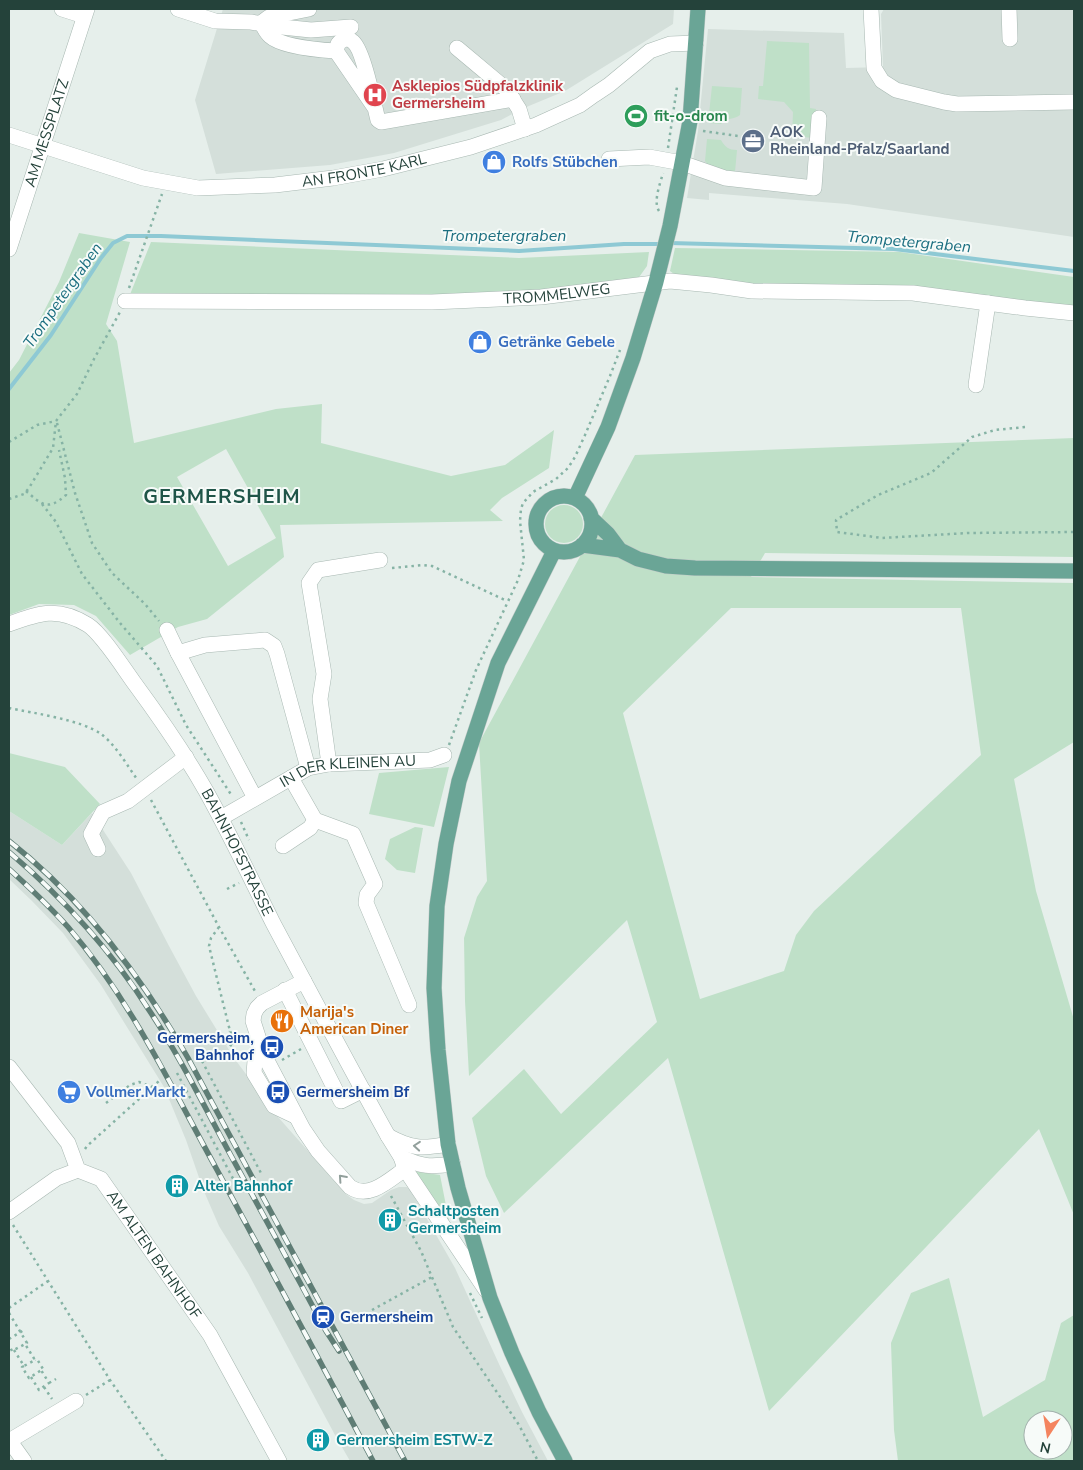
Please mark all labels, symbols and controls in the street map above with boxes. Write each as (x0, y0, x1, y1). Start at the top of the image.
street label: AM MESSPLATZ (20, 76, 74, 190)
place label: Asklepios Südpfalzklinik Germersheim (392, 76, 564, 113)
hospital icon: Asklepios Südpfalzklinik Germersheim (362, 82, 388, 108)
sports icon: fit-o-drom (623, 103, 649, 129)
place label: fit-o-drom (654, 106, 728, 126)
place label: AOK Rheinland-Pfalz/Saarland (770, 122, 950, 159)
office icon: AOK Rheinland-Pfalz/Saarland (740, 128, 766, 154)
street label: AN FRONTE KARL (301, 149, 428, 192)
shop icon: Rolfs Stübchen (481, 149, 507, 175)
place label: Rolfs Stübchen (512, 152, 618, 172)
water label: Trompetergraben (442, 225, 566, 247)
water label: Trompetergraben (846, 226, 972, 258)
water label: Trompetergraben (18, 238, 108, 353)
street label: TROMMELWEG (503, 278, 611, 309)
shop icon: Getränke Gebele (467, 329, 493, 355)
place label: Getränke Gebele (498, 332, 615, 352)
district label: GERMERSHEIM (143, 483, 301, 510)
street label: IN DER KLEINEN AU (276, 751, 416, 792)
street label: BAHNHOFSTRASSE (197, 785, 278, 919)
place label: Marija's American Diner (300, 1002, 408, 1039)
restaurant icon: Marija's American Diner (269, 1008, 295, 1034)
place label: Germersheim, Bahnhof (157, 1028, 255, 1065)
bus stop icon: Germersheim, Bahnhof (259, 1034, 285, 1060)
supermarket icon: Vollmer.Markt (56, 1079, 82, 1105)
bus stop icon: Germersheim Bf (265, 1079, 291, 1105)
place label: Vollmer.Markt (85, 1082, 185, 1102)
place label: Germersheim Bf (296, 1082, 410, 1102)
one-way arrow (413, 1141, 421, 1152)
building icon: Alter Bahnhof (164, 1173, 190, 1199)
one-way arrow (339, 1175, 348, 1184)
place label: Alter Bahnhof (194, 1176, 293, 1196)
street label: AM ALTEN BAHNHOF (102, 1187, 206, 1323)
place label: Schaltposten Germersheim (408, 1201, 501, 1238)
building icon: Schaltposten Germersheim (377, 1207, 403, 1233)
station icon: Germersheim (310, 1304, 336, 1330)
place label: Germersheim (340, 1307, 433, 1327)
north arrow (1023, 1410, 1073, 1460)
building icon: Germersheim ESTW-Z (305, 1427, 331, 1453)
place label: Germersheim ESTW-Z (336, 1430, 493, 1450)
text: N (1038, 1437, 1053, 1458)

